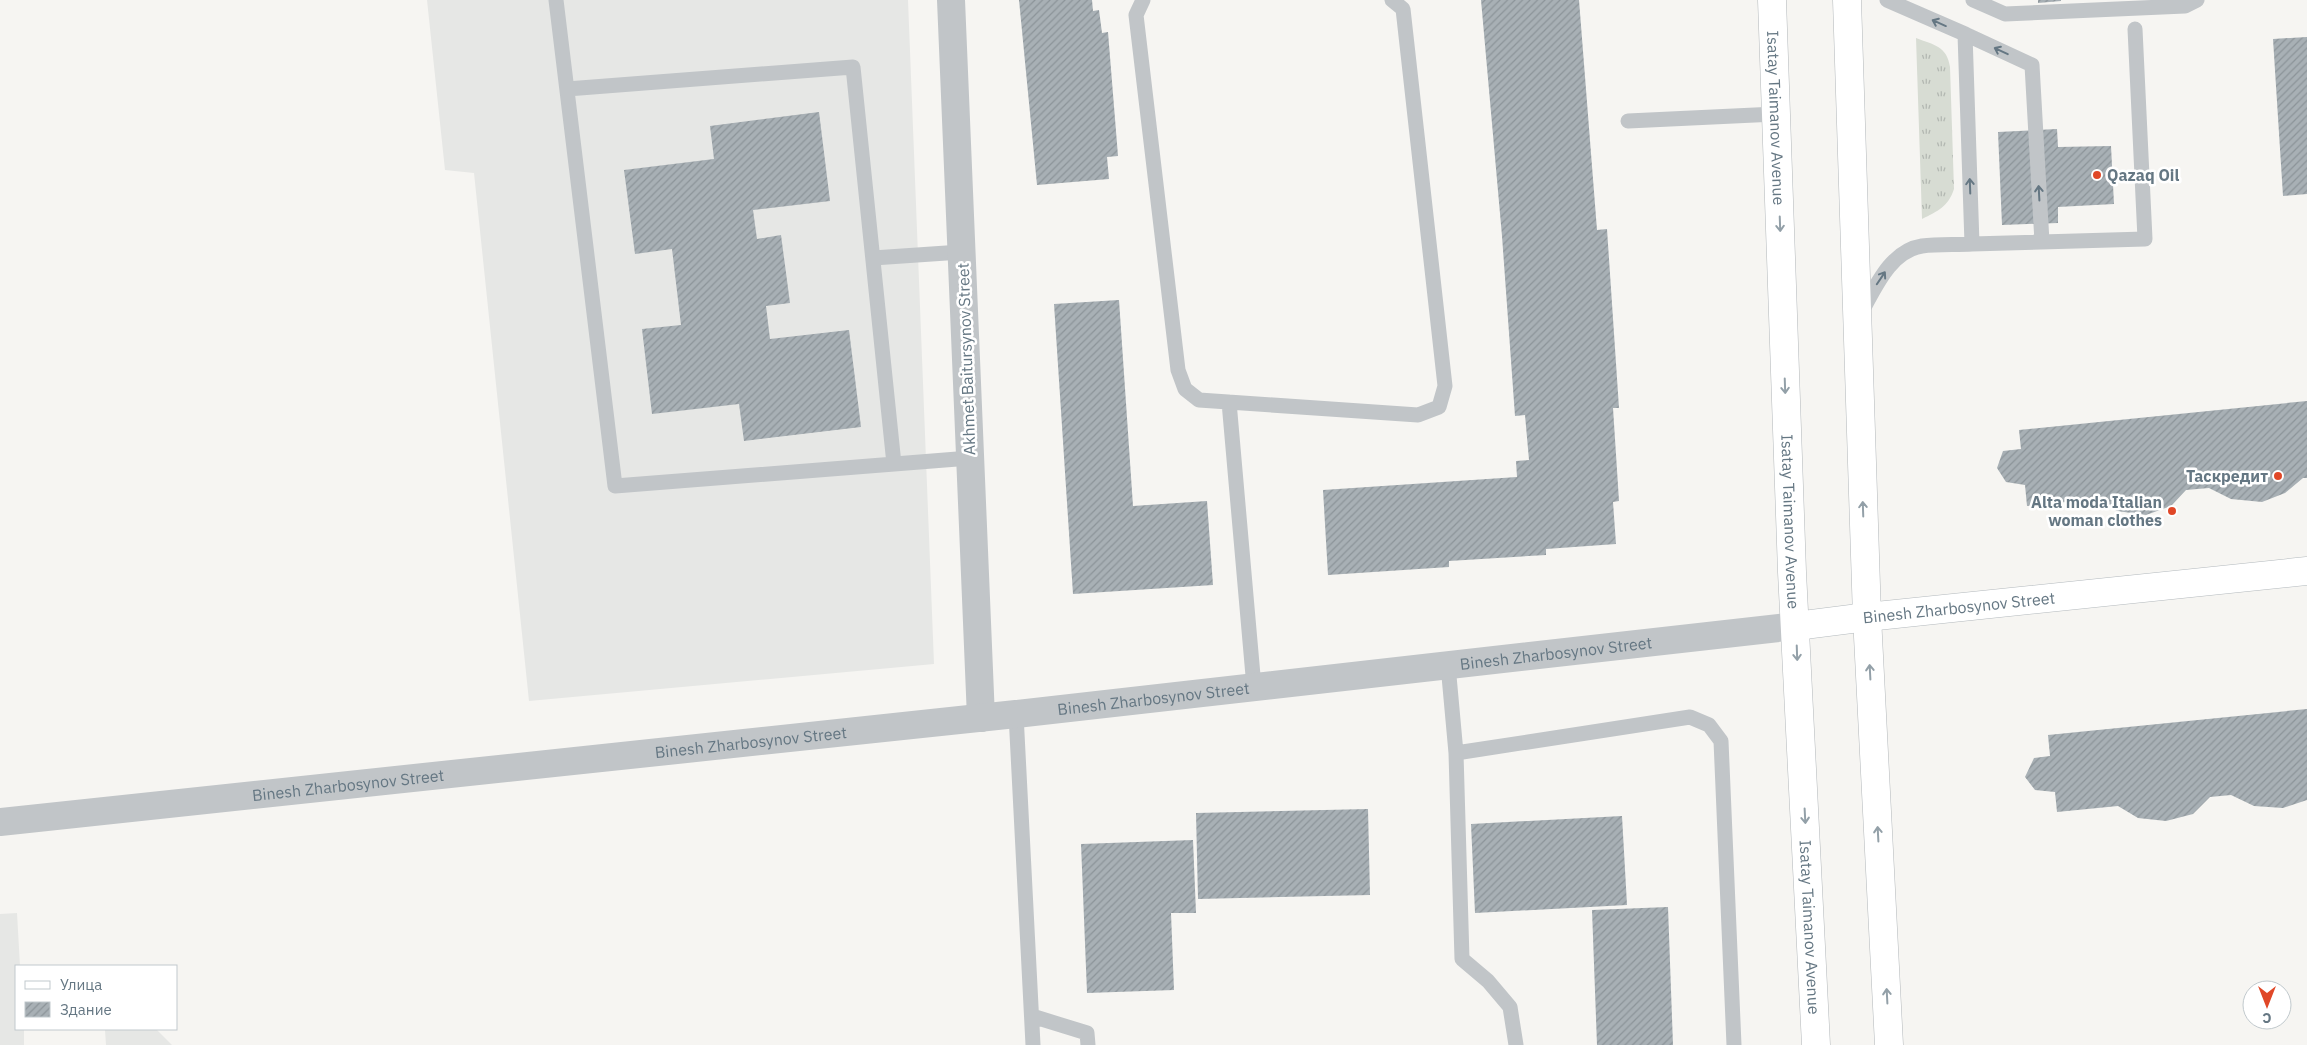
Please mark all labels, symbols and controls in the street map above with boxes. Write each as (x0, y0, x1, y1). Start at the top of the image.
one-way arrow (1932, 17, 1947, 27)
street label: Isatay Taimanov Avenue (1763, 30, 1789, 206)
one-way arrow (1994, 45, 2009, 55)
place label: Qazaq Oil (2107, 165, 2179, 185)
marker: Qazaq Oil (2091, 169, 2103, 181)
one-way arrow (1965, 178, 1975, 194)
one-way arrow (2034, 185, 2043, 201)
one-way arrow (1775, 215, 1784, 231)
street label: Akhmet Baitursynov Street (953, 262, 979, 456)
one-way arrow (1876, 272, 1886, 286)
one-way arrow (1781, 378, 1790, 394)
street label: Isatay Taimanov Avenue (1777, 434, 1804, 610)
place label: Таскредит (2186, 466, 2268, 486)
marker: Таскредит (2272, 470, 2284, 482)
place label: Alta moda Italian woman clothes (2031, 492, 2162, 530)
one-way arrow (1859, 502, 1868, 518)
marker: Alta moda Italian woman clothes (2166, 505, 2178, 517)
street label: Binesh Zharbosynov Street (1862, 587, 2056, 627)
street label: Binesh Zharbosynov Street (1459, 632, 1653, 674)
one-way arrow (1792, 645, 1801, 661)
one-way arrow (1865, 664, 1874, 680)
street label: Binesh Zharbosynov Street (1056, 678, 1250, 719)
street label: Binesh Zharbosynov Street (654, 722, 848, 762)
street label: Binesh Zharbosynov Street (251, 765, 445, 805)
one-way arrow (1800, 807, 1809, 823)
one-way arrow (1874, 826, 1883, 842)
street label: Isatay Taimanov Avenue (1796, 839, 1824, 1015)
legend (15, 965, 178, 1030)
text: Улица (60, 975, 102, 994)
north arrow (2242, 980, 2292, 1030)
one-way arrow (1882, 989, 1891, 1005)
text: Здание (60, 1000, 112, 1019)
text: С (2262, 1009, 2272, 1027)

